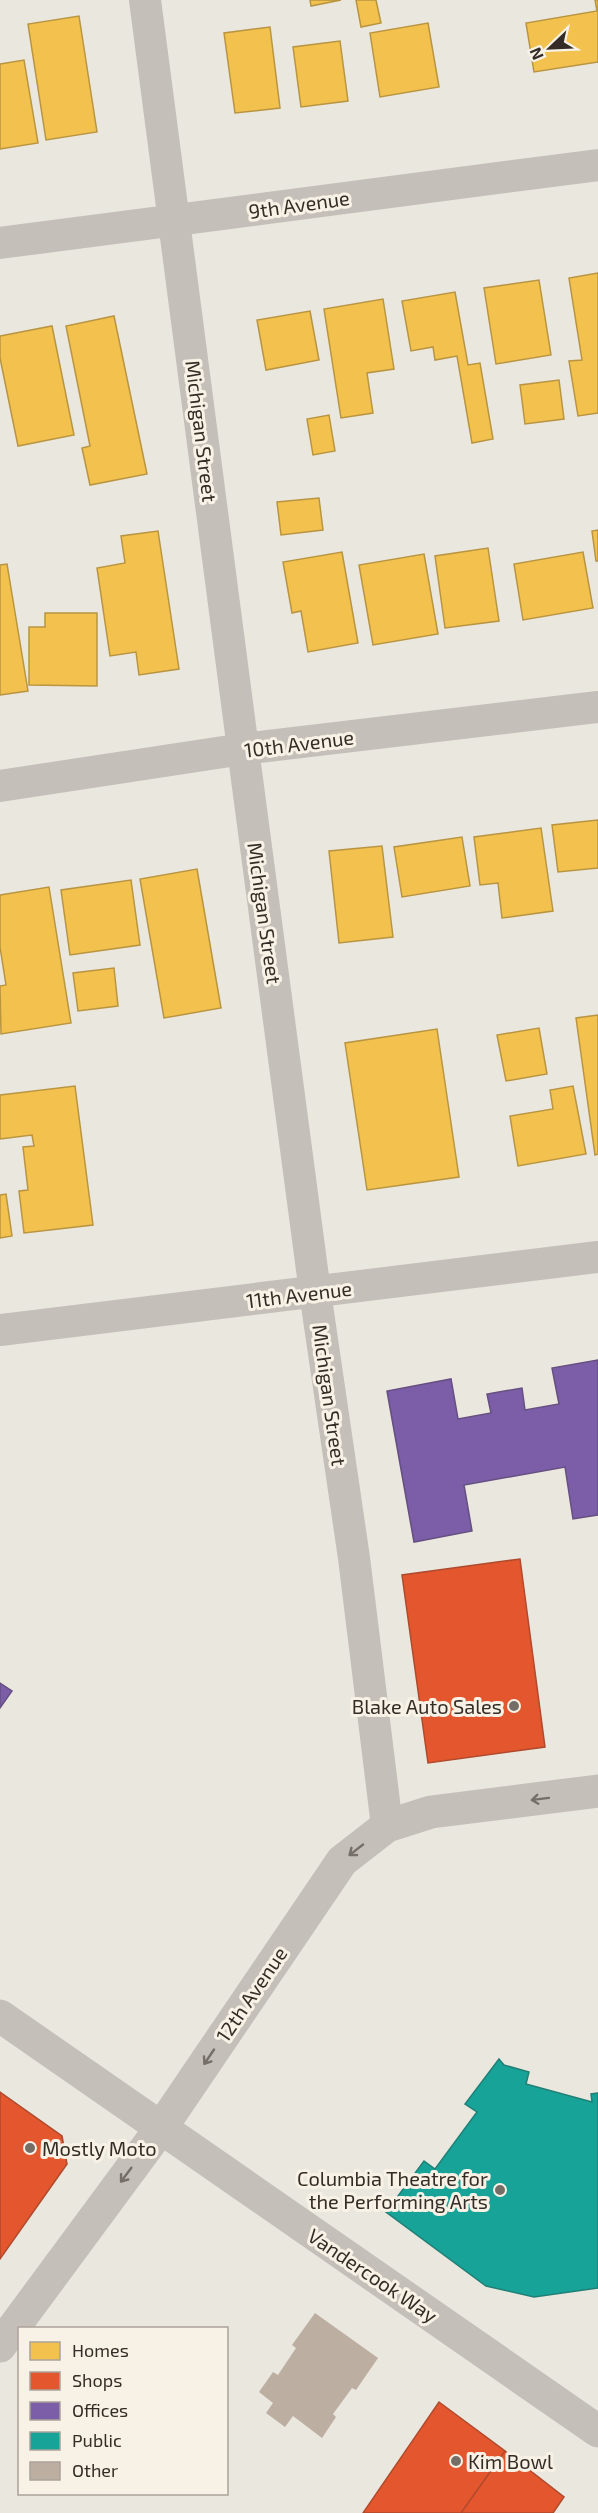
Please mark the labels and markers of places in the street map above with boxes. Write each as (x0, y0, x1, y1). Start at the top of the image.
place label: Blake Auto Sales (352, 1694, 502, 1718)
marker: Blake Auto Sales (507, 1699, 521, 1713)
place label: Mostly Moto (42, 2136, 157, 2160)
marker: Mostly Moto (23, 2141, 37, 2155)
place label: Columbia Theatre for the Performing Arts (297, 2166, 488, 2213)
marker: Columbia Theatre for the Performing Arts (493, 2183, 507, 2197)
place label: Kim Bowl (468, 2449, 553, 2473)
marker: Kim Bowl (449, 2454, 463, 2468)

